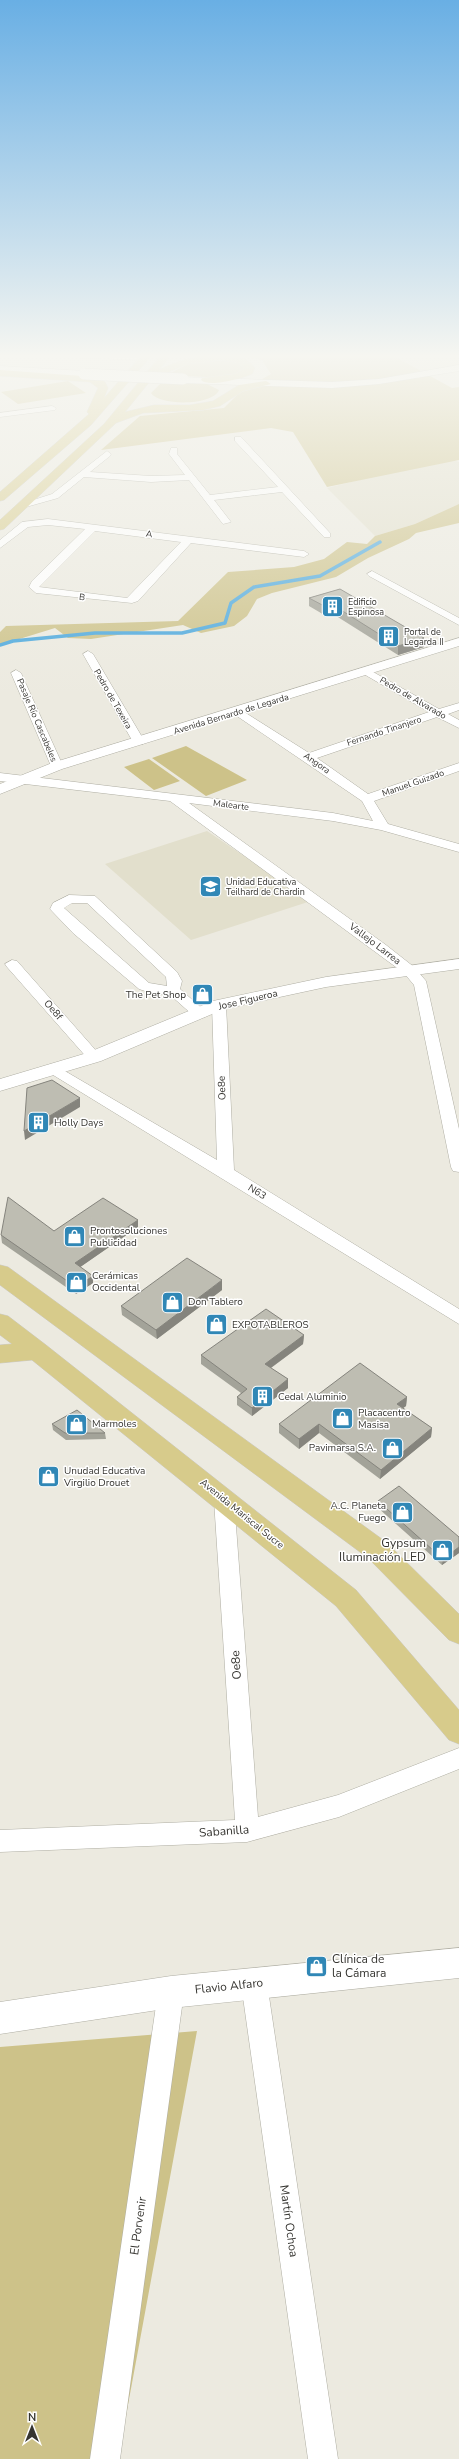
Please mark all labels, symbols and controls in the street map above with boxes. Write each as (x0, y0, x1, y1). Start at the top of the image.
street label: A (145, 528, 153, 540)
street label: B (78, 591, 86, 603)
building icon: Edificio Espinosa (320, 594, 346, 620)
place label: Edificio Espinosa (348, 596, 384, 618)
building icon: Portal de Legarda II (375, 624, 401, 650)
place label: Portal de Legarda II (404, 626, 444, 648)
street label: Pedro de Texeira (91, 667, 135, 731)
street label: Pedro de Alvarado (378, 674, 448, 722)
street label: Pasaje Río Cascabeles (14, 676, 60, 764)
street label: Avenida Bernardo de Legarda (172, 691, 290, 737)
street label: Fernando Tinanjero (345, 713, 423, 749)
street label: Angora (301, 750, 333, 777)
street label: Manuel Guizado (380, 767, 446, 799)
street label: Malearte (212, 797, 250, 813)
school or university icon: Unidad Educativa Teilhard de Chardin (197, 874, 223, 900)
place label: Unidad Educativa Teilhard de Chardin (226, 876, 305, 898)
street label: Vallejo Larrea (345, 919, 404, 968)
shop icon: The Pet Shop (189, 982, 215, 1008)
street label: Jose Figueroa (216, 986, 279, 1014)
place label: The Pet Shop (126, 988, 186, 1002)
street label: Oe8f (40, 997, 66, 1024)
street label: Oe8e (215, 1076, 229, 1100)
building icon: Holly Days (26, 1110, 52, 1136)
place label: Holly Days (54, 1116, 103, 1130)
street label: N63 (245, 1181, 269, 1203)
shop icon: Prontosoluciones Publicidad (61, 1224, 87, 1250)
place label: Prontosoluciones Publicidad (90, 1224, 167, 1250)
shop icon: Cerámicas Occidental (63, 1269, 89, 1295)
place label: Cerámicas Occidental (92, 1269, 140, 1295)
shop icon: Don Tablero (159, 1289, 185, 1315)
place label: Don Tablero (188, 1295, 243, 1309)
shop icon: EXPOTABLEROS (204, 1312, 230, 1338)
place label: EXPOTABLEROS (232, 1318, 309, 1332)
building icon: Cedal Aluminio (249, 1384, 275, 1410)
place label: Cedal Aluminio (278, 1390, 347, 1404)
shop icon: Placacentro Masisa (330, 1406, 356, 1432)
place label: Placacentro Masisa (358, 1406, 411, 1432)
shop icon: Marmoles (63, 1411, 89, 1437)
place label: Marmoles (92, 1417, 137, 1431)
shop icon: Pavimarsa S.A. (379, 1435, 405, 1461)
place label: Pavimarsa S.A. (309, 1441, 376, 1455)
shop icon: Unudad Educativa Virgilio Drouet (35, 1464, 61, 1490)
place label: Unudad Educativa Virgilio Drouet (63, 1464, 145, 1490)
street label: Avenida Mariscal Sucre (197, 1476, 287, 1552)
place label: A.C. Planeta Fuego (331, 1499, 386, 1525)
shop icon: A.C. Planeta Fuego (389, 1499, 415, 1525)
place label: Gypsum Iluminación LED (339, 1535, 426, 1565)
shop icon: Gypsum Iluminación LED (429, 1537, 455, 1563)
street label: Oe8e (227, 1650, 245, 1680)
street label: Sabanilla (198, 1821, 250, 1841)
place label: Clínica de la Cámara (332, 1951, 386, 1981)
shop icon: Clínica de la Cámara (304, 1953, 330, 1979)
street label: Flavio Alfaro (194, 1974, 264, 1998)
street label: Martín Ochoa (276, 2184, 302, 2258)
street label: El Porvenir (126, 2195, 150, 2256)
north arrow (12, 2407, 52, 2447)
text: N (28, 2410, 36, 2425)

